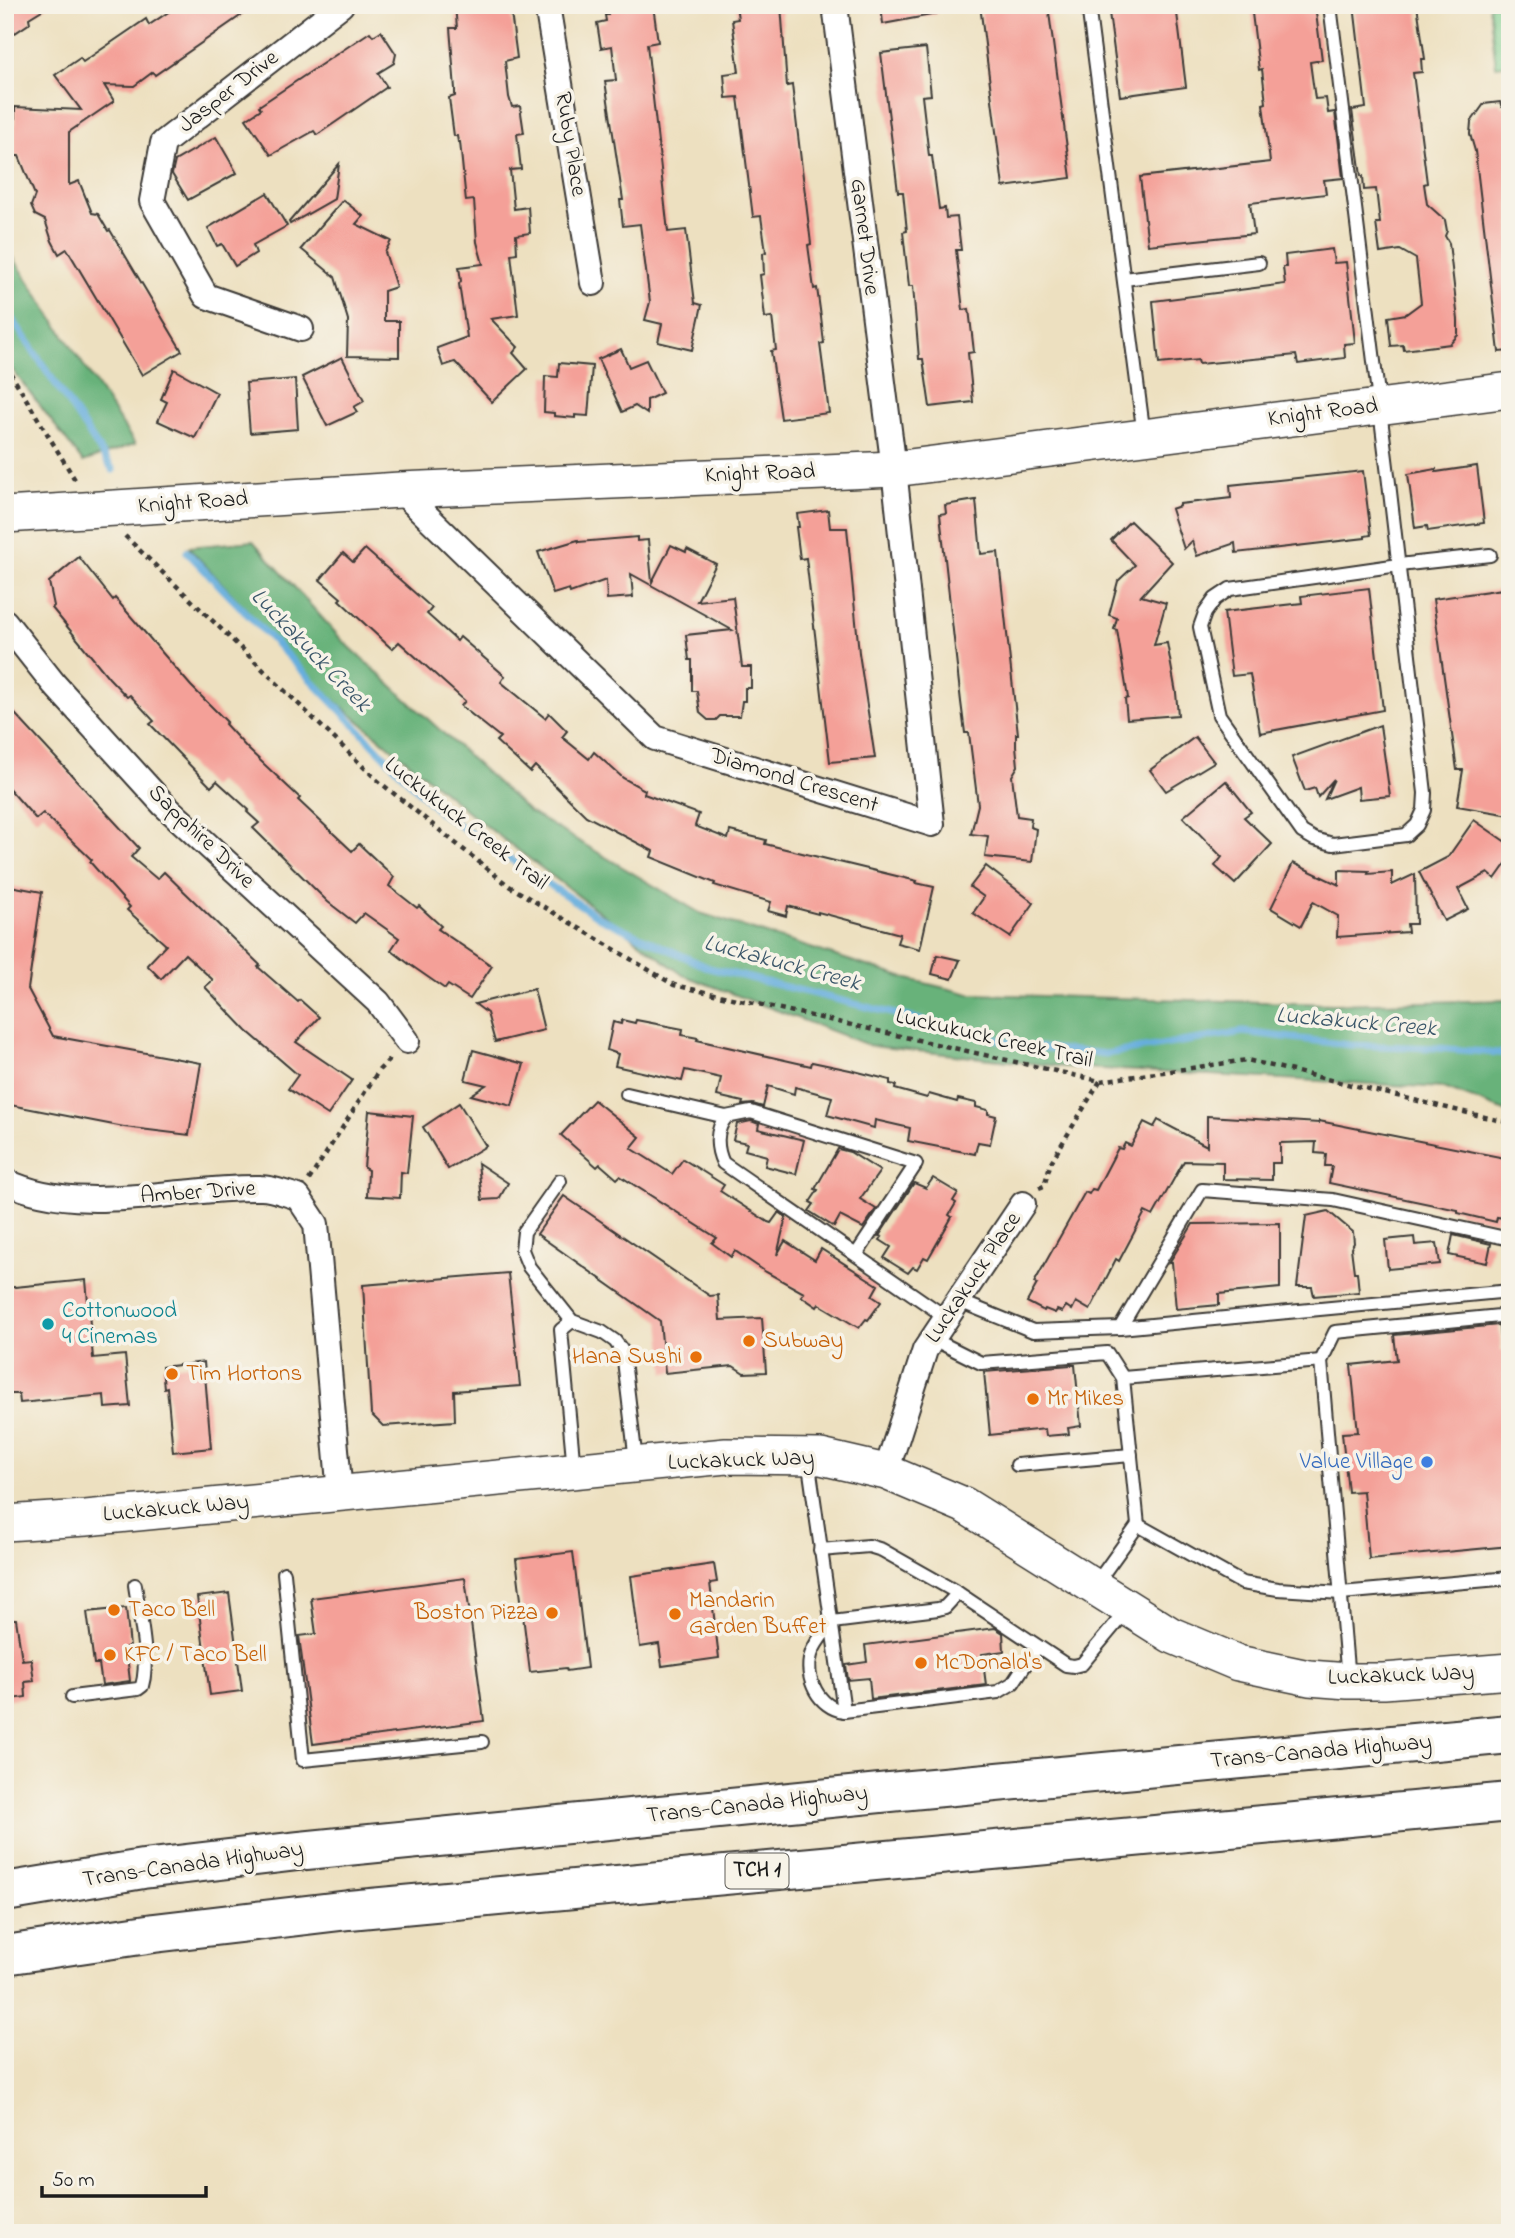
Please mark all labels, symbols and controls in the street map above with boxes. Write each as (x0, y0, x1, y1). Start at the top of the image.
street label: Jasper Drive (172, 42, 287, 142)
street label: Ruby Place (543, 89, 595, 200)
street label: Garnet Drive (840, 177, 888, 298)
street label: Knight Road (1266, 390, 1380, 437)
street label: Knight Road (704, 456, 816, 493)
street label: Knight Road (137, 483, 249, 524)
water label: Luckakuck Creek (242, 581, 379, 722)
street label: Diamond Crescent (705, 739, 883, 822)
street label: Luckukuck Creek Trail (377, 749, 555, 899)
street label: Sapphire Drive (140, 777, 263, 897)
water label: Luckakuck Creek (700, 926, 866, 1002)
water label: Luckakuck Creek (1274, 999, 1439, 1048)
street label: Luckukuck Creek Trail (892, 1000, 1096, 1078)
street label: Amber Drive (139, 1172, 257, 1213)
street label: Luckakuck Place (918, 1205, 1031, 1350)
place label: Cottonwood 4 Cinemas (62, 1295, 177, 1354)
marker: Cottonwood 4 Cinemas (40, 1316, 56, 1332)
place label: Subway (763, 1325, 843, 1360)
marker: Subway (741, 1333, 757, 1349)
place label: Hana Sushi (572, 1341, 682, 1374)
marker: Hana Sushi (688, 1349, 704, 1365)
place label: Tim Hortons (186, 1358, 302, 1391)
marker: Tim Hortons (164, 1366, 180, 1382)
place label: Mr Mikes (1047, 1383, 1124, 1416)
marker: Mr Mikes (1025, 1391, 1041, 1407)
street label: Luckakuck Way (667, 1442, 815, 1482)
place label: Value Village (1299, 1446, 1414, 1480)
marker: Value Village (1419, 1454, 1435, 1470)
street label: Luckakuck Way (102, 1486, 251, 1534)
place label: Mandarin Garden Buffet (689, 1585, 827, 1644)
place label: Taco Bell (128, 1594, 215, 1627)
place label: Boston Pizza (413, 1597, 538, 1630)
marker: Taco Bell (106, 1602, 122, 1618)
marker: Boston Pizza (544, 1605, 560, 1621)
marker: Mandarin Garden Buffet (667, 1606, 683, 1622)
place label: KFC / Taco Bell (124, 1639, 267, 1672)
marker: KFC / Taco Bell (102, 1647, 118, 1663)
place label: McDonald's (935, 1647, 1043, 1680)
marker: McDonald's (913, 1655, 929, 1671)
street label: Luckakuck Way (1327, 1657, 1475, 1697)
street label: Trans-Canada Highway (1209, 1726, 1433, 1780)
street label: Trans-Canada Highway (645, 1777, 870, 1835)
street label: Trans-Canada Highway (81, 1833, 306, 1899)
road number: TCH 1 (726, 1854, 788, 1888)
scale bar (42, 2154, 206, 2198)
text: 50 m (52, 2166, 95, 2196)

